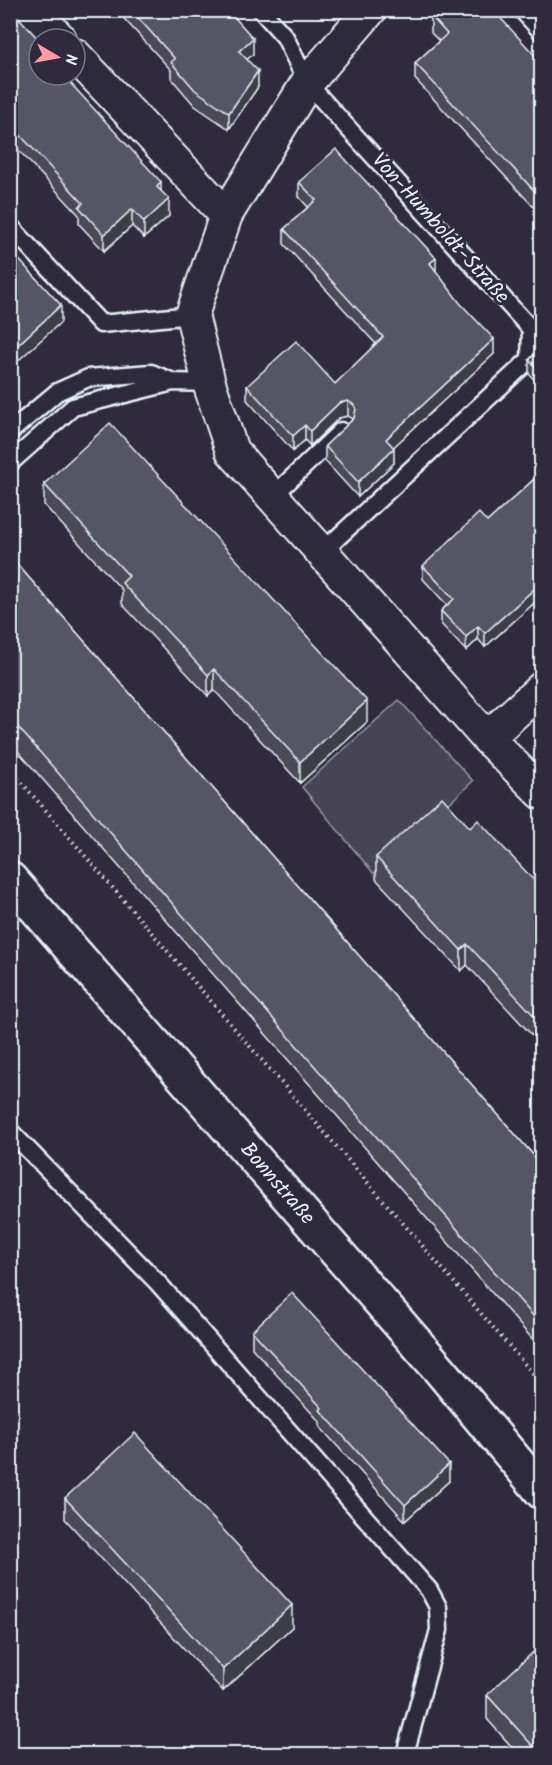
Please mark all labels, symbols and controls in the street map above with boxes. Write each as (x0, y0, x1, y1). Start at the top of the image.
north arrow (27, 27, 87, 87)
text: N (57, 52, 83, 66)
street label: Von-Humboldt-Straße (363, 146, 518, 313)
street label: Bonnstraße (231, 1135, 323, 1233)

